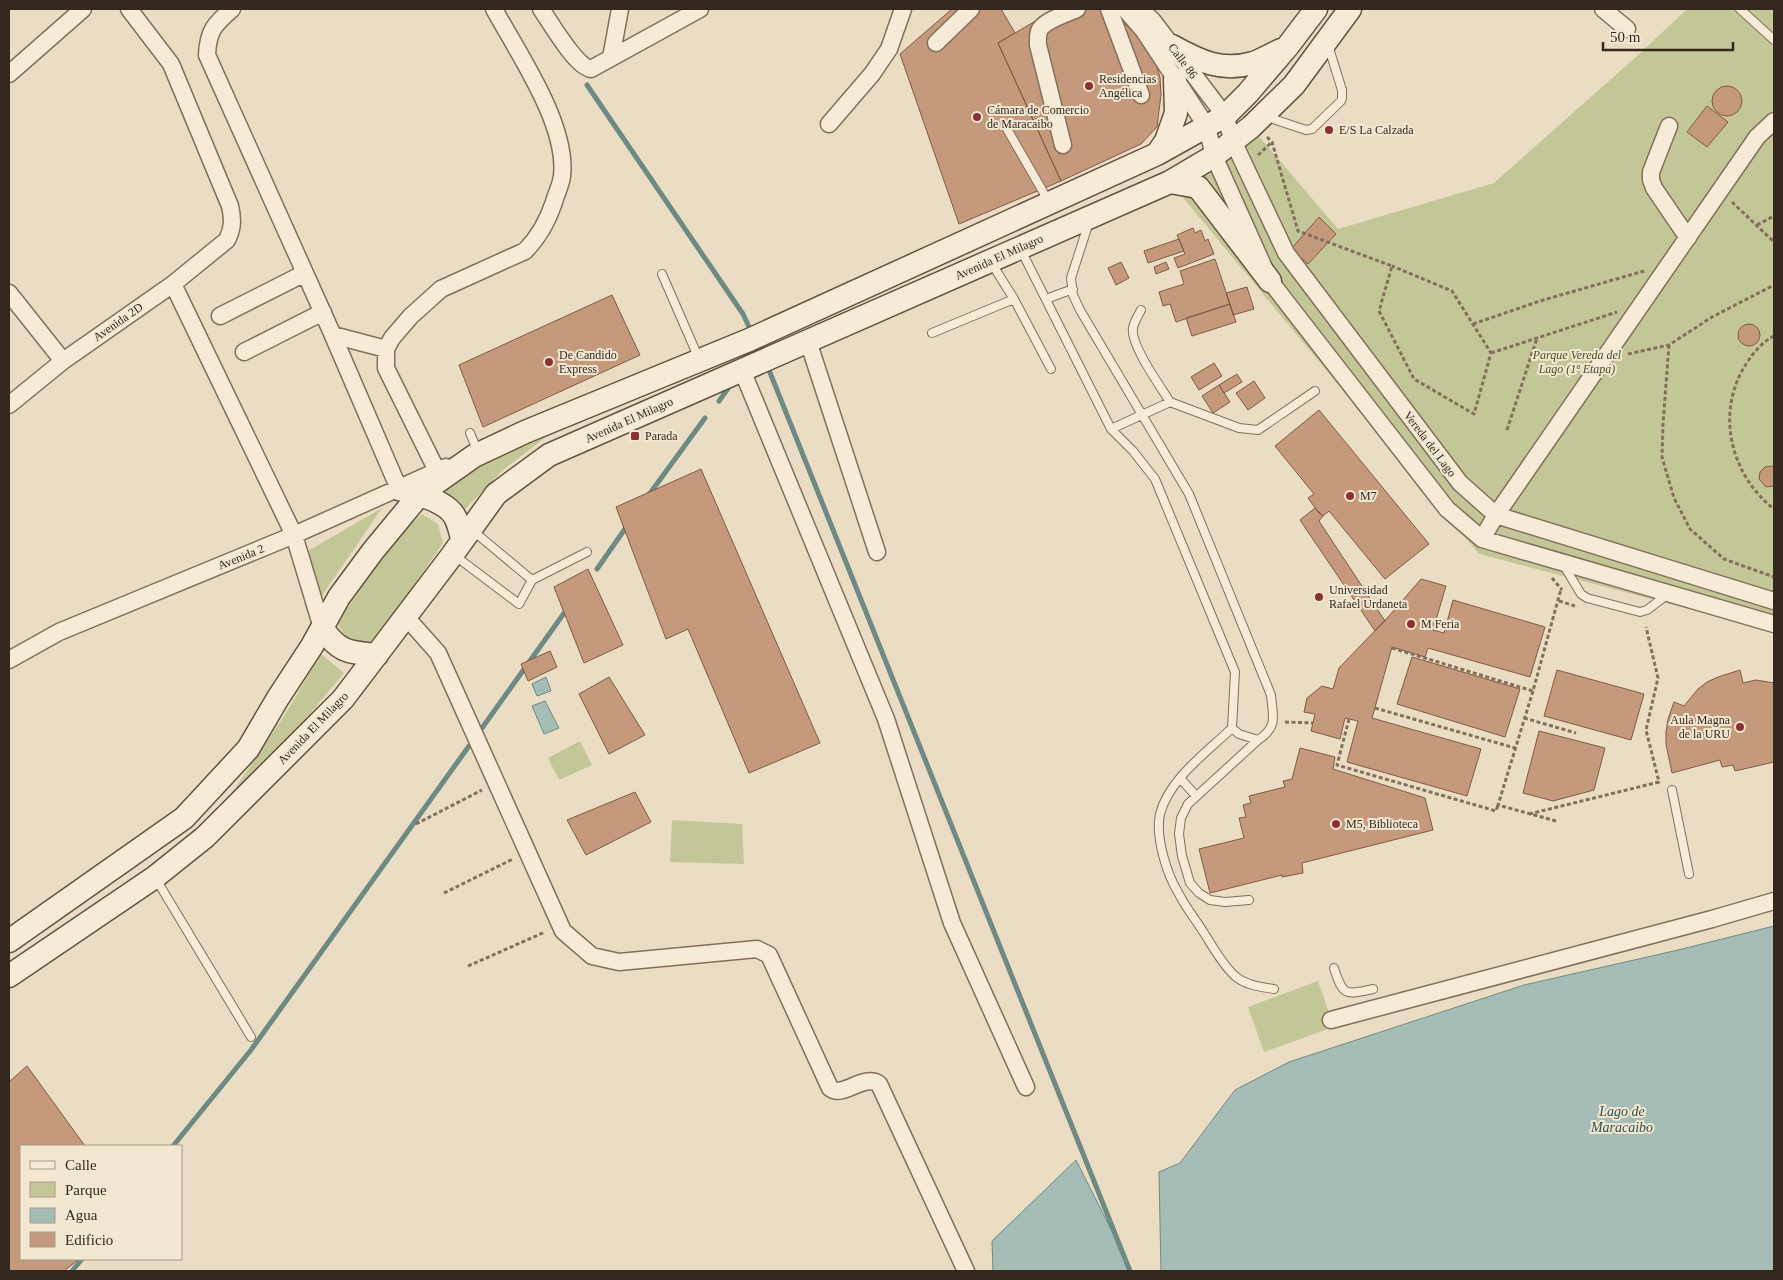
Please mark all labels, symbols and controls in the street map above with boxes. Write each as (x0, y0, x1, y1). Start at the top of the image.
scale bar (1603, 20, 1733, 52)
text: 50 m (1610, 29, 1641, 45)
street label: Calle 86 (1165, 41, 1201, 81)
place label: Residencias Angélica (1099, 72, 1157, 100)
marker: Residencias Angélica (1083, 80, 1095, 92)
place label: Cámara de Comercio de Maracaibo (987, 103, 1089, 131)
marker: Cámara de Comercio de Maracaibo (971, 111, 983, 123)
place label: E/S La Calzada (1339, 123, 1414, 137)
marker: E/S La Calzada (1323, 124, 1335, 136)
street label: Avenida El Milagro (953, 231, 1045, 283)
street label: Avenida 2D (90, 300, 146, 344)
place label: De Candido Express (559, 348, 617, 376)
park label: Parque Vereda del Lago (1ª Etapa) (1532, 348, 1622, 376)
marker: De Candido Express (543, 356, 555, 368)
street label: Avenida El Milagro (583, 394, 675, 446)
street label: Vereda del Lago (1401, 408, 1459, 480)
place label: Parada (645, 429, 678, 443)
marker: Parada (629, 430, 641, 442)
place label: M7 (1360, 489, 1377, 503)
marker: M7 (1344, 490, 1356, 502)
street label: Avenida 2 (216, 541, 266, 573)
place label: Universidad Rafael Urdaneta (1329, 583, 1408, 611)
marker: Universidad Rafael Urdaneta (1313, 591, 1325, 603)
place label: M Feria (1421, 617, 1460, 631)
marker: M Feria (1405, 618, 1417, 630)
street label: Avenida El Milagro (275, 689, 351, 767)
place label: Aula Magna de la URU (1670, 713, 1731, 741)
marker: Aula Magna de la URU (1734, 721, 1746, 733)
place label: M5, Biblioteca (1346, 817, 1419, 831)
marker: M5, Biblioteca (1330, 818, 1342, 830)
water label: Lago de Maracaibo (1590, 1104, 1653, 1135)
legend (20, 1145, 182, 1260)
text: Calle (65, 1157, 97, 1173)
text: Parque (65, 1182, 107, 1198)
text: Agua (65, 1207, 98, 1223)
text: Edificio (65, 1232, 113, 1248)

